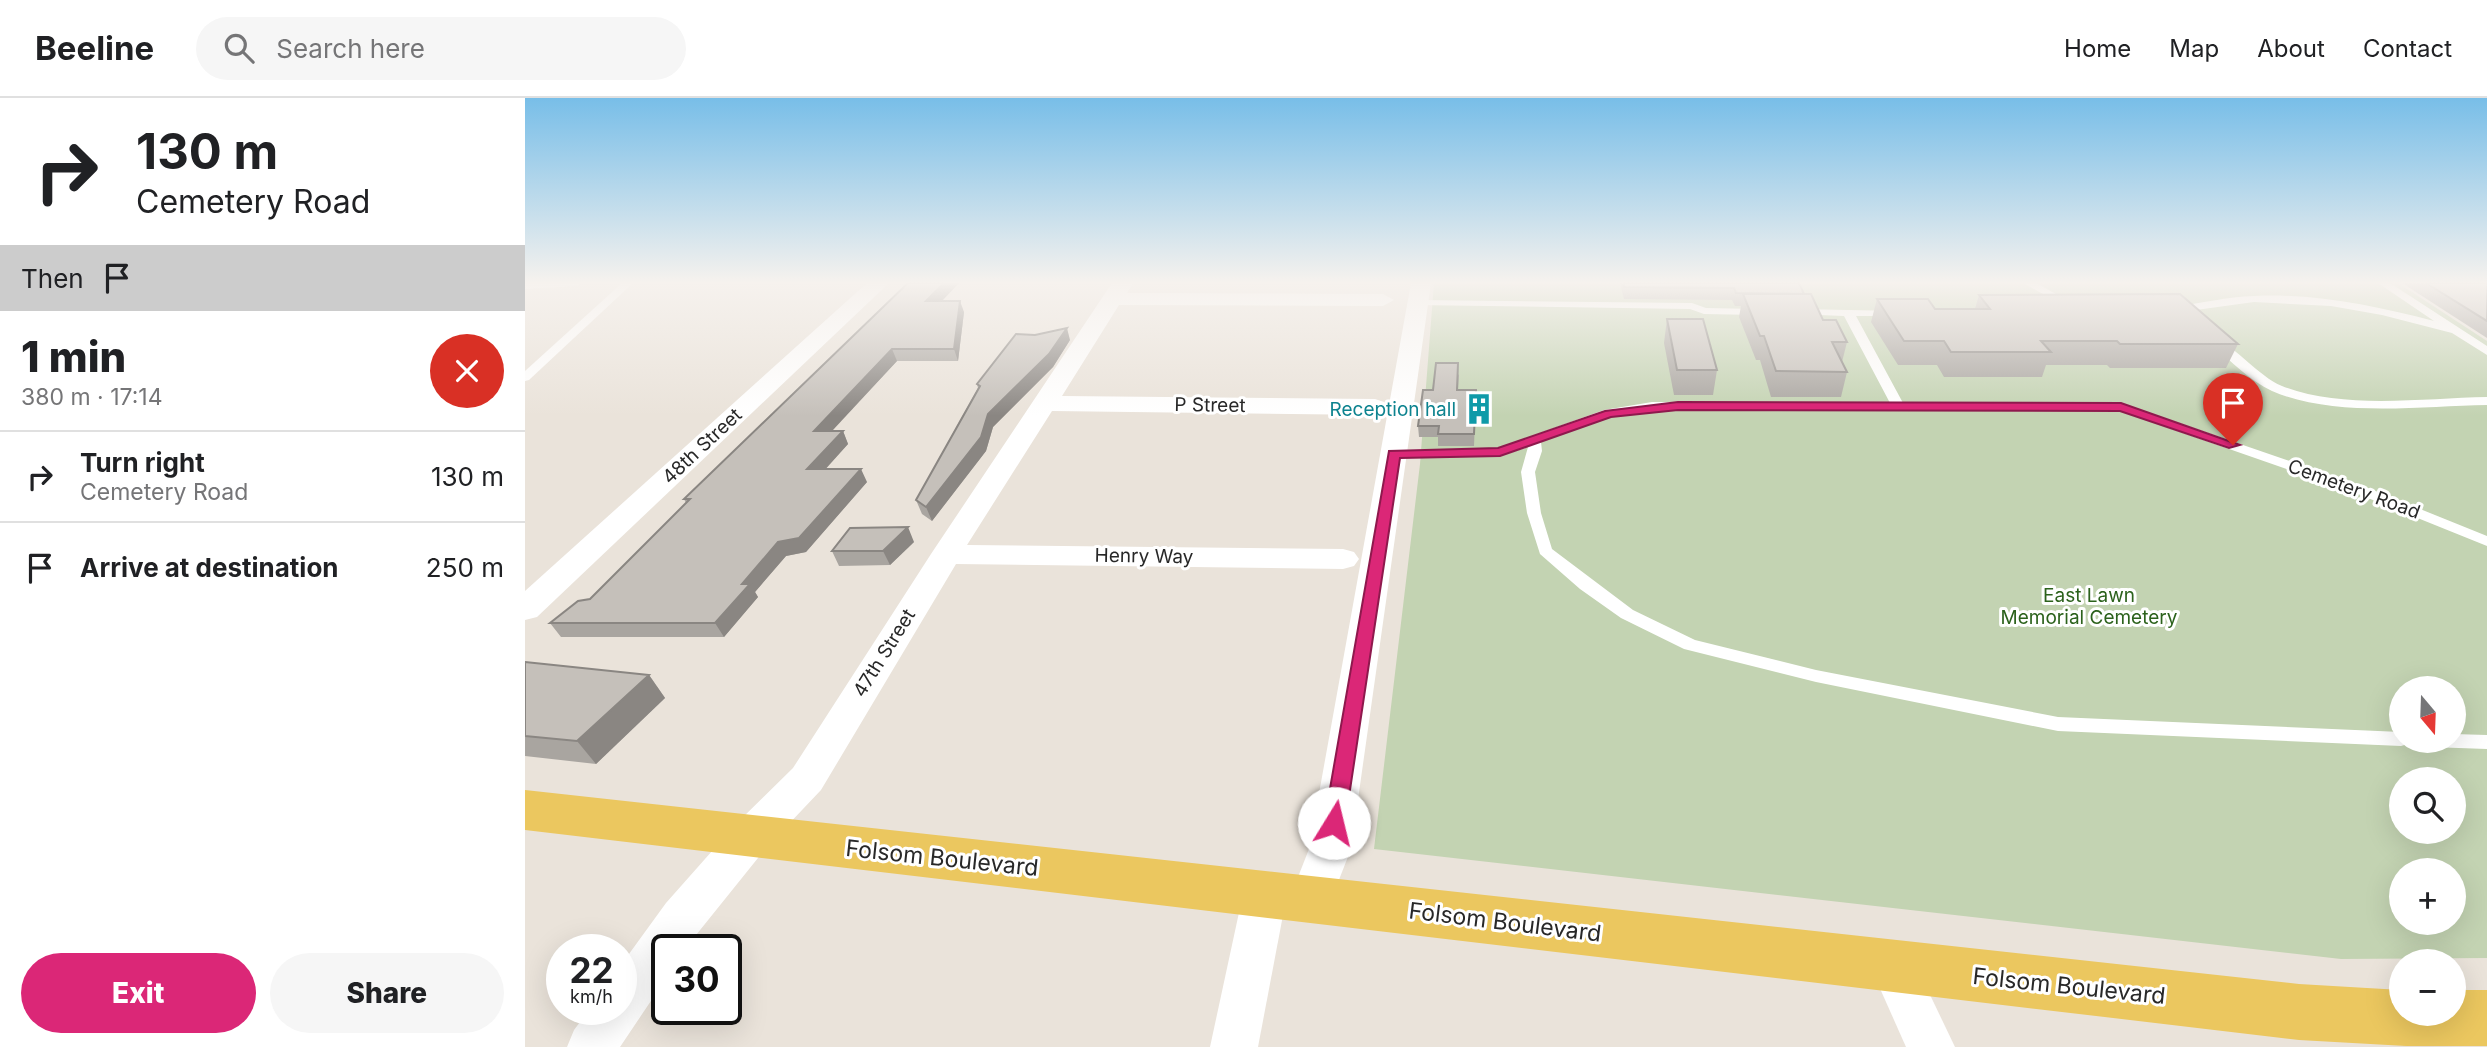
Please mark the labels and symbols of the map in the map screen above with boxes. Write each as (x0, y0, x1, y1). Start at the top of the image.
pin (2203, 373, 2263, 445)
building icon: Reception hall (1462, 392, 1496, 426)
street label: P Street (1174, 393, 1246, 417)
place label: Reception hall (1330, 398, 1456, 421)
street label: 48th Street (657, 403, 747, 489)
street label: Cemetery Road (2285, 454, 2423, 524)
street label: Henry Way (1094, 544, 1194, 568)
park label: East Lawn Memorial Cemetery (2001, 584, 2178, 629)
street label: 47th Street (848, 605, 920, 701)
north arrow (2389, 676, 2466, 752)
position arrow (1297, 786, 1371, 860)
street label: Folsom Boulevard (844, 834, 1040, 882)
street label: Folsom Boulevard (1407, 896, 1603, 948)
speed limit sign: 30 (651, 934, 742, 1025)
street label: Folsom Boulevard (1971, 962, 2167, 1010)

